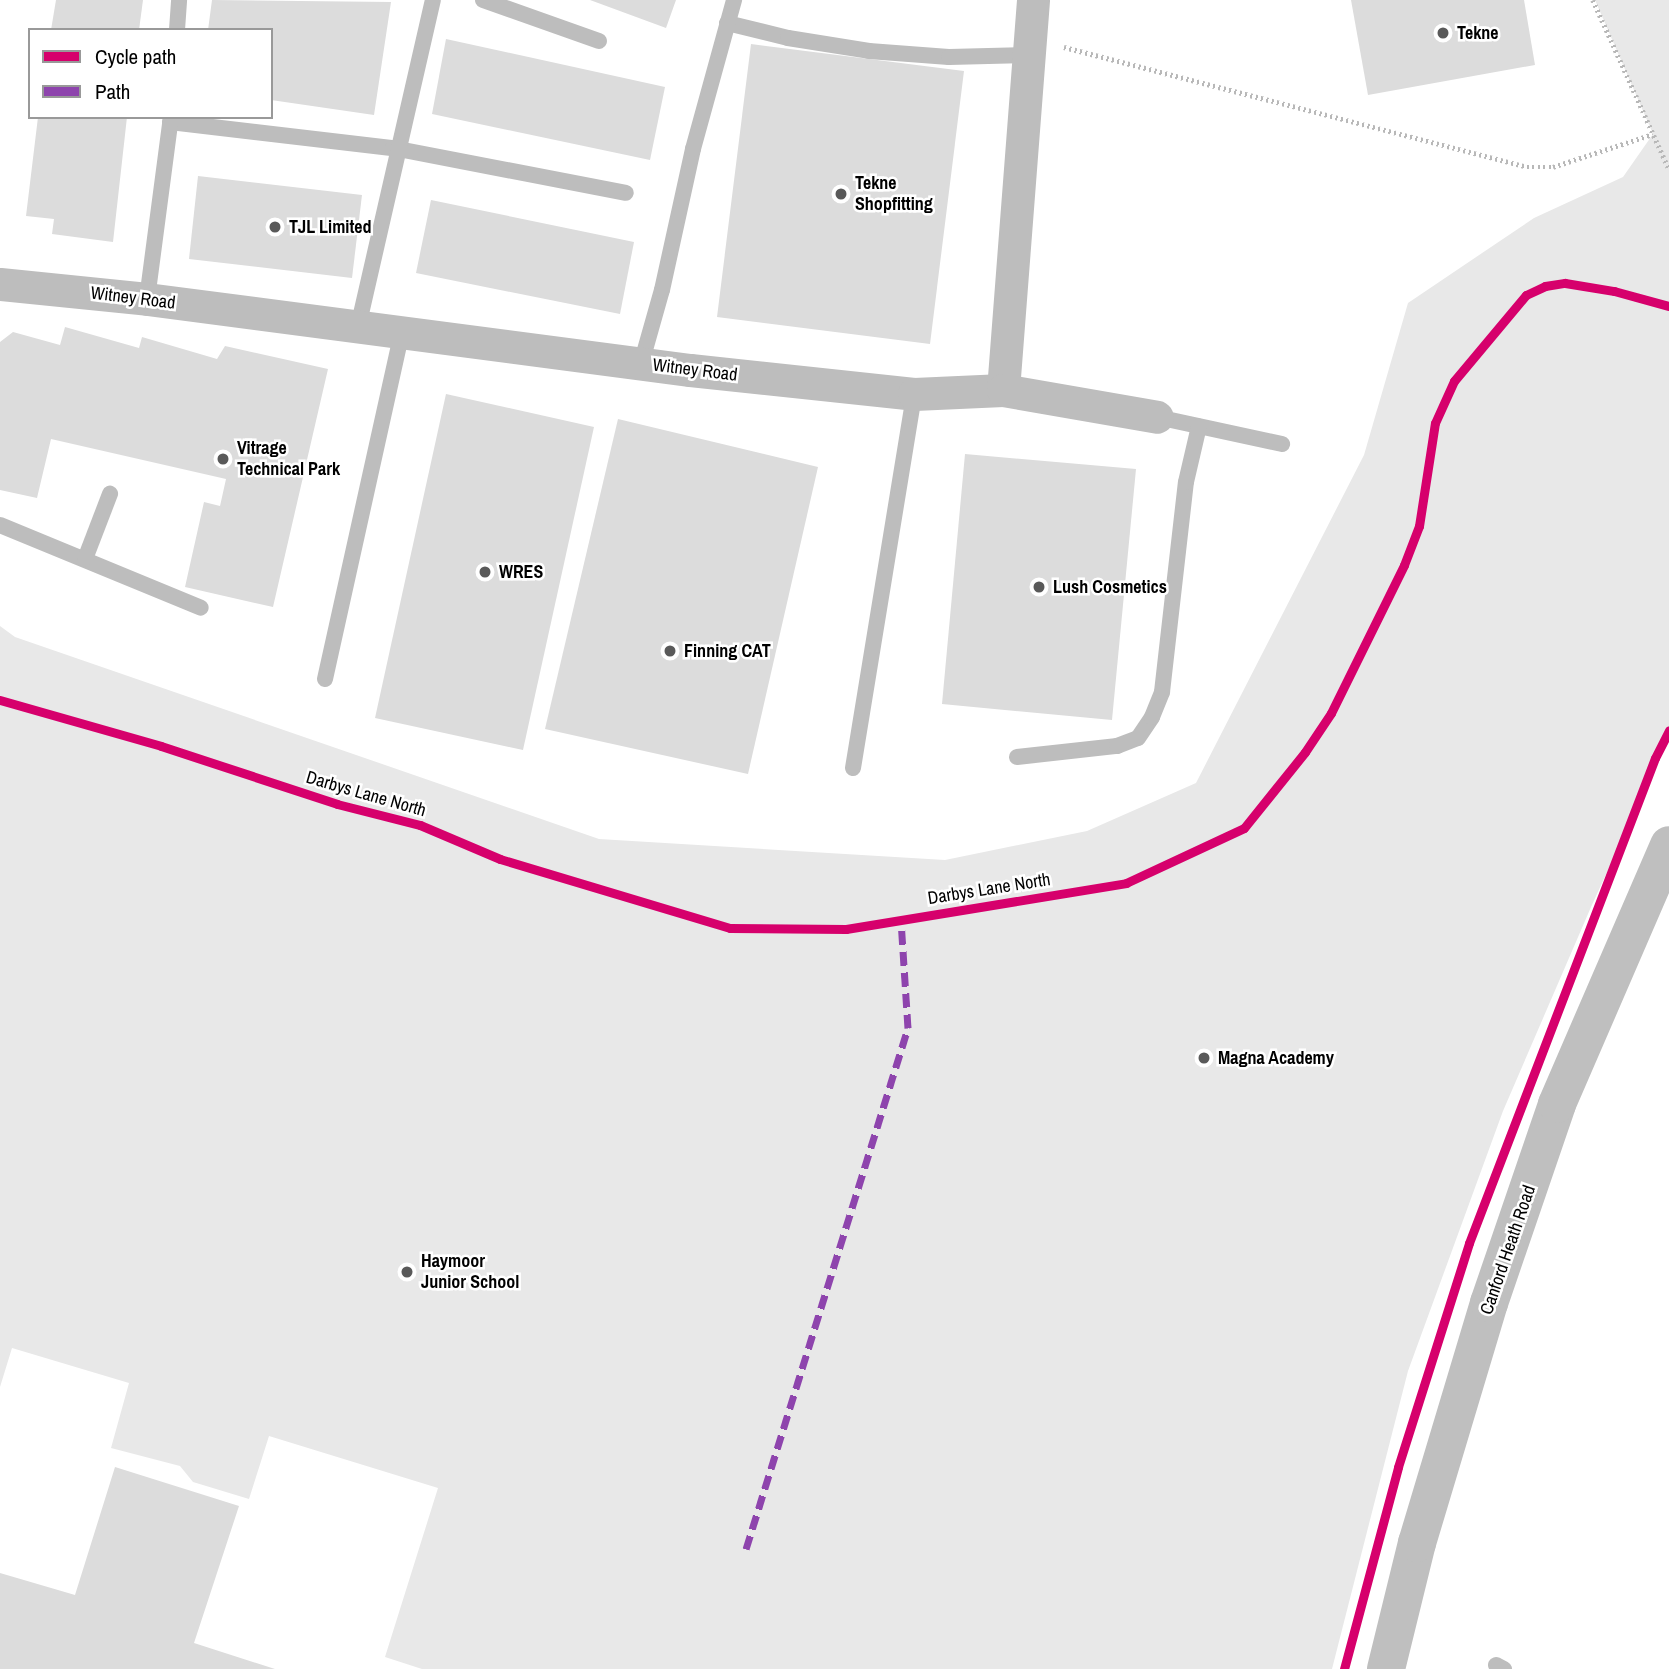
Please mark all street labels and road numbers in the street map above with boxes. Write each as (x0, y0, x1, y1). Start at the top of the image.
street label: Witney Road (89, 282, 177, 314)
street label: Witney Road (651, 354, 739, 386)
street label: Darbys Lane North (303, 767, 429, 821)
street label: Darbys Lane North (926, 869, 1052, 909)
street label: Canford Heath Road (1476, 1182, 1540, 1318)

